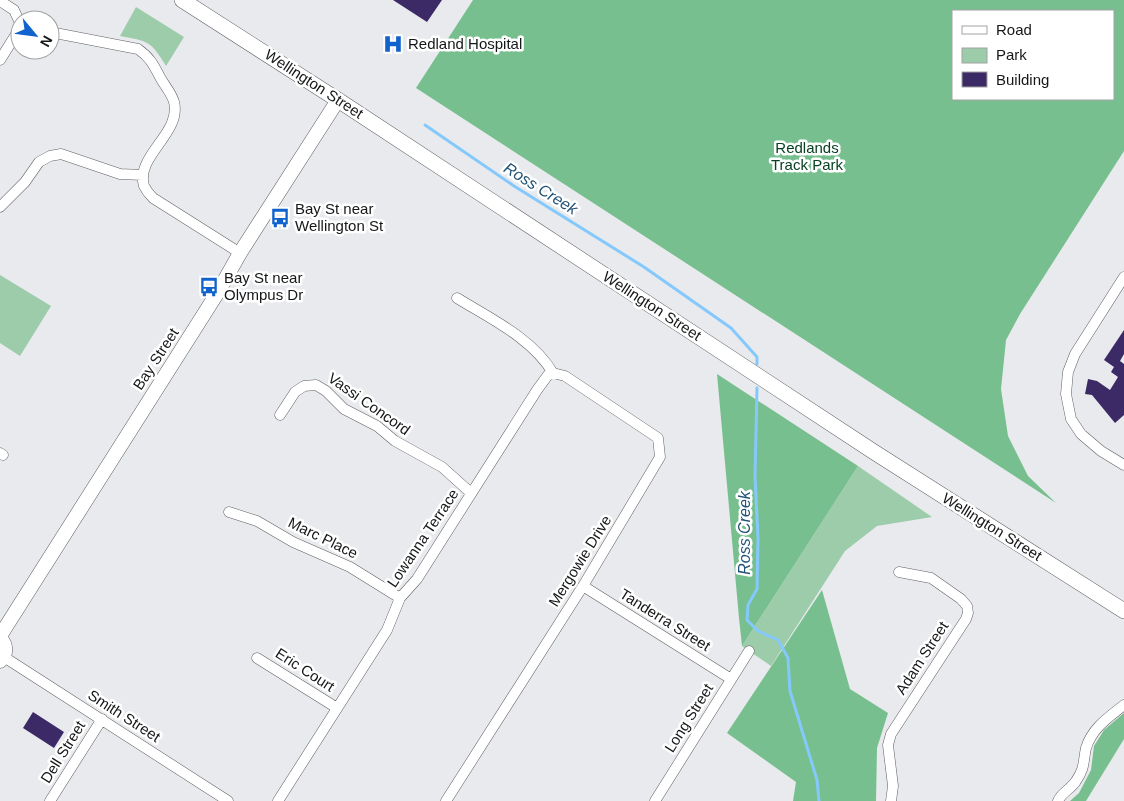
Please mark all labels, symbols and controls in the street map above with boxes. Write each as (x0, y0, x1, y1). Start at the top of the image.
north arrow (10, 10, 60, 60)
legend (952, 10, 1114, 100)
text: Road (996, 21, 1032, 38)
text: N (37, 33, 56, 50)
hospital icon: Redland Hospital (382, 33, 404, 55)
place label: Redland Hospital (408, 35, 522, 52)
street label: Wellington Street (262, 45, 367, 122)
text: Park (996, 46, 1027, 63)
text: Building (996, 71, 1049, 88)
park label: Redlands Track Park (771, 139, 843, 173)
water label: Ross Creek (501, 159, 582, 218)
place label: Bay St near Wellington St (295, 200, 384, 234)
bus stop icon: Bay St near Wellington St (269, 207, 291, 229)
street label: Wellington Street (600, 267, 705, 344)
place label: Bay St near Olympus Dr (224, 269, 303, 303)
bus stop icon: Bay St near Olympus Dr (198, 276, 220, 298)
street label: Bay Street (129, 324, 182, 393)
street label: Vassi Concord (325, 369, 414, 438)
street label: Lowanna Terrace (383, 485, 462, 590)
street label: Wellington Street (939, 489, 1046, 564)
water label: Ross Creek (736, 490, 753, 575)
street label: Mergowie Drive (545, 512, 614, 609)
street label: Marc Place (286, 513, 361, 562)
street label: Tanderra Street (617, 585, 714, 655)
street label: Adam Street (892, 617, 952, 697)
street label: Eric Court (273, 644, 339, 695)
street label: Long Street (661, 680, 717, 755)
street label: Smith Street (85, 686, 164, 746)
street label: Dell Street (37, 717, 89, 786)

